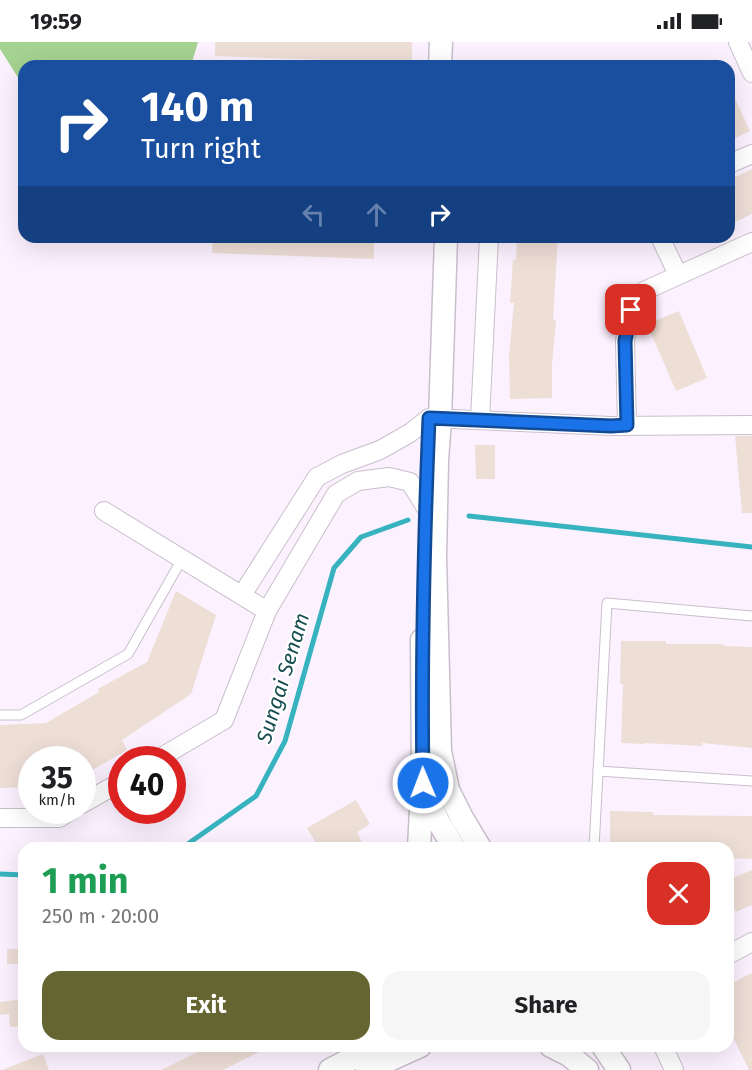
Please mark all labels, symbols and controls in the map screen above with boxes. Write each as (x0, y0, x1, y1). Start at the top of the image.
text: 19:59 (30, 8, 82, 35)
text: 140 m (141, 82, 254, 132)
icon: right (42, 84, 120, 162)
text: Turn right (141, 133, 261, 165)
icon: left (297, 198, 330, 231)
icon: ahead (360, 198, 393, 231)
icon: right (423, 198, 456, 231)
pin (605, 284, 656, 335)
icon: arrive (614, 293, 647, 326)
water label: Sungai Senam (251, 610, 315, 747)
speed limit sign: 40 (108, 746, 186, 824)
position arrow (391, 751, 455, 815)
text: 35 (41, 760, 73, 796)
text: km/h (38, 791, 76, 809)
text: 1 min (42, 859, 129, 903)
button: close (647, 862, 710, 925)
text: 250 m · 20:00 (42, 904, 159, 928)
button: Exit (42, 971, 370, 1040)
button: Share (382, 971, 710, 1040)

